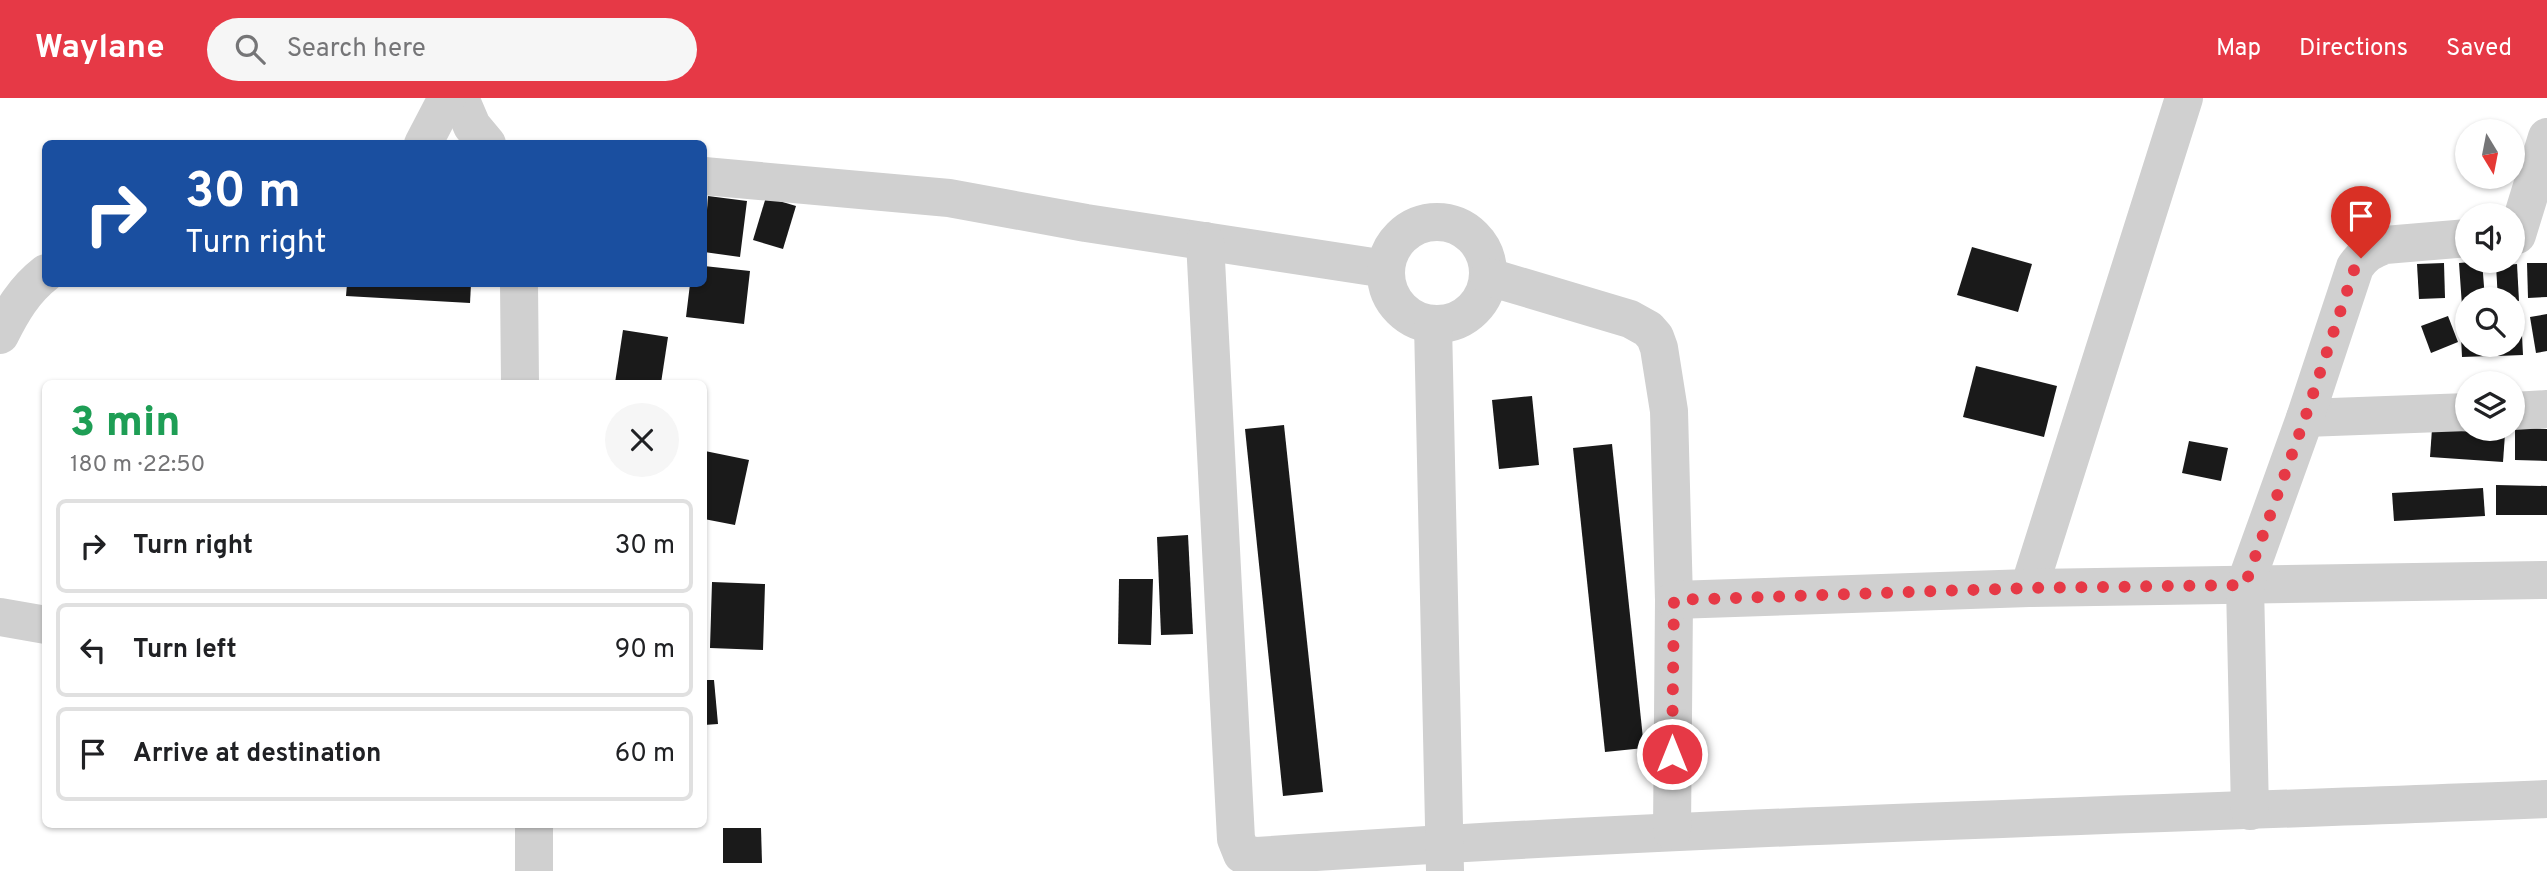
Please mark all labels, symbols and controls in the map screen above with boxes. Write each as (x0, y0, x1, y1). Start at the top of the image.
search box (207, 18, 697, 81)
text: Waylane (35, 28, 165, 70)
icon: search (231, 30, 269, 68)
text: Search here (287, 33, 426, 66)
text: Map (2216, 34, 2261, 64)
text: Directions (2299, 34, 2408, 64)
text: Saved (2446, 34, 2512, 64)
north arrow (2455, 119, 2525, 189)
map controls (2455, 119, 2525, 441)
text: 30 m (185, 163, 301, 225)
icon: right (70, 168, 161, 259)
pin (2331, 186, 2391, 258)
icon: arrive (2342, 197, 2380, 235)
button: sound (2455, 203, 2525, 273)
text: Turn right (185, 224, 327, 264)
button: search (2455, 287, 2525, 357)
button: layers (2455, 371, 2525, 441)
text: 3 min (70, 398, 181, 451)
button: close (605, 403, 679, 477)
text: 180 m · 22:50 (70, 451, 205, 480)
icon: right (74, 527, 112, 565)
text: Turn right (133, 530, 253, 563)
text: 30 m (615, 530, 675, 563)
icon: left (74, 631, 112, 669)
text: Turn left (133, 634, 237, 667)
text: 90 m (615, 634, 675, 667)
position arrow (1635, 717, 1709, 791)
icon: arrive (74, 735, 112, 773)
text: Arrive at destination (133, 738, 381, 771)
text: 60 m (615, 738, 675, 771)

